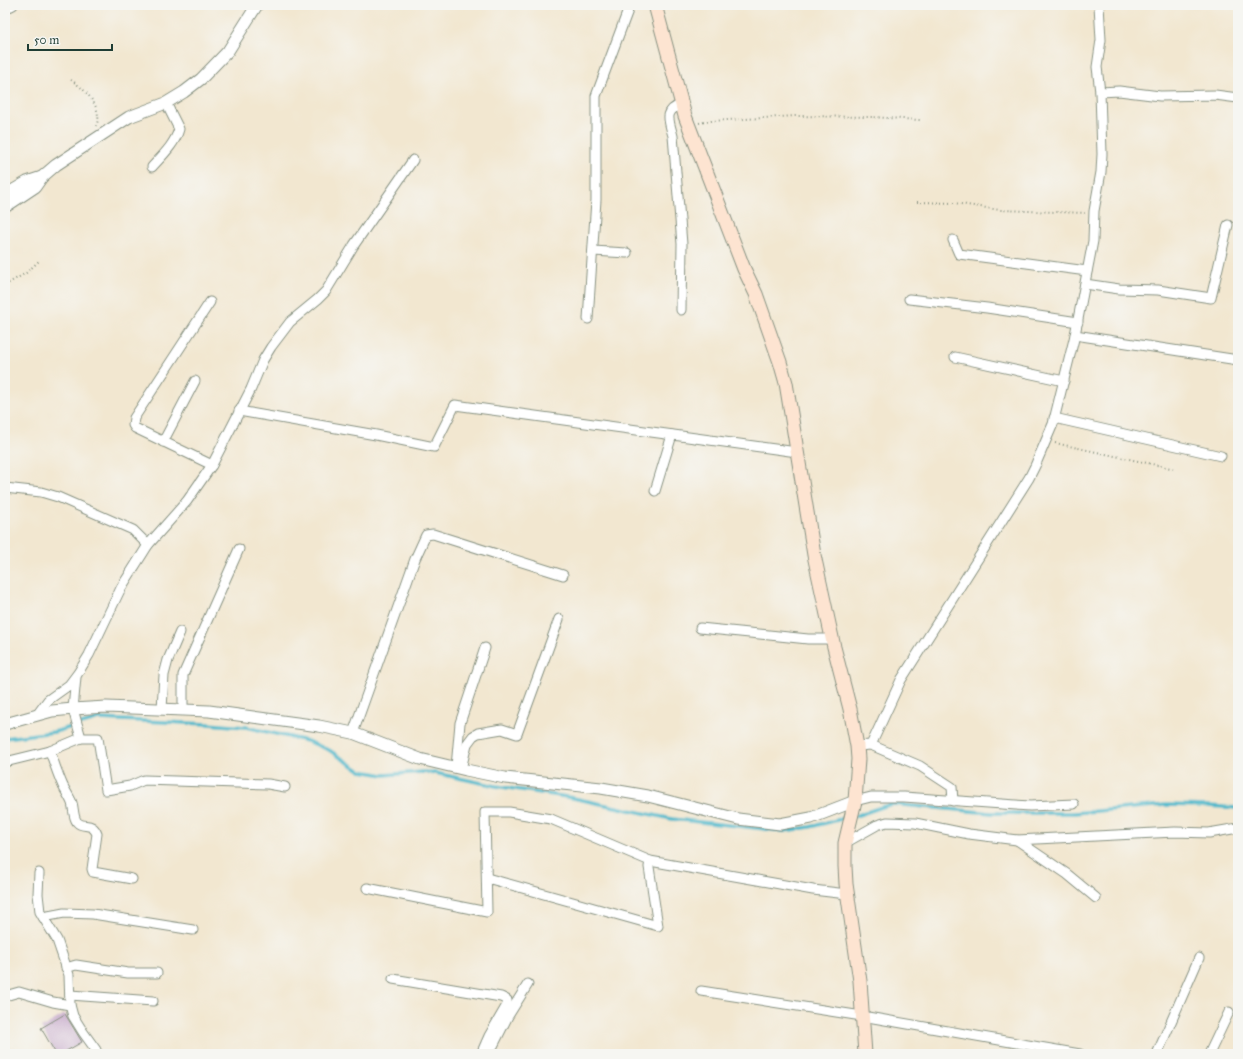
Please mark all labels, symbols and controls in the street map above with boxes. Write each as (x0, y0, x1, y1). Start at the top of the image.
scale bar (28, 26, 112, 52)
text: 50 m (34, 33, 59, 47)

